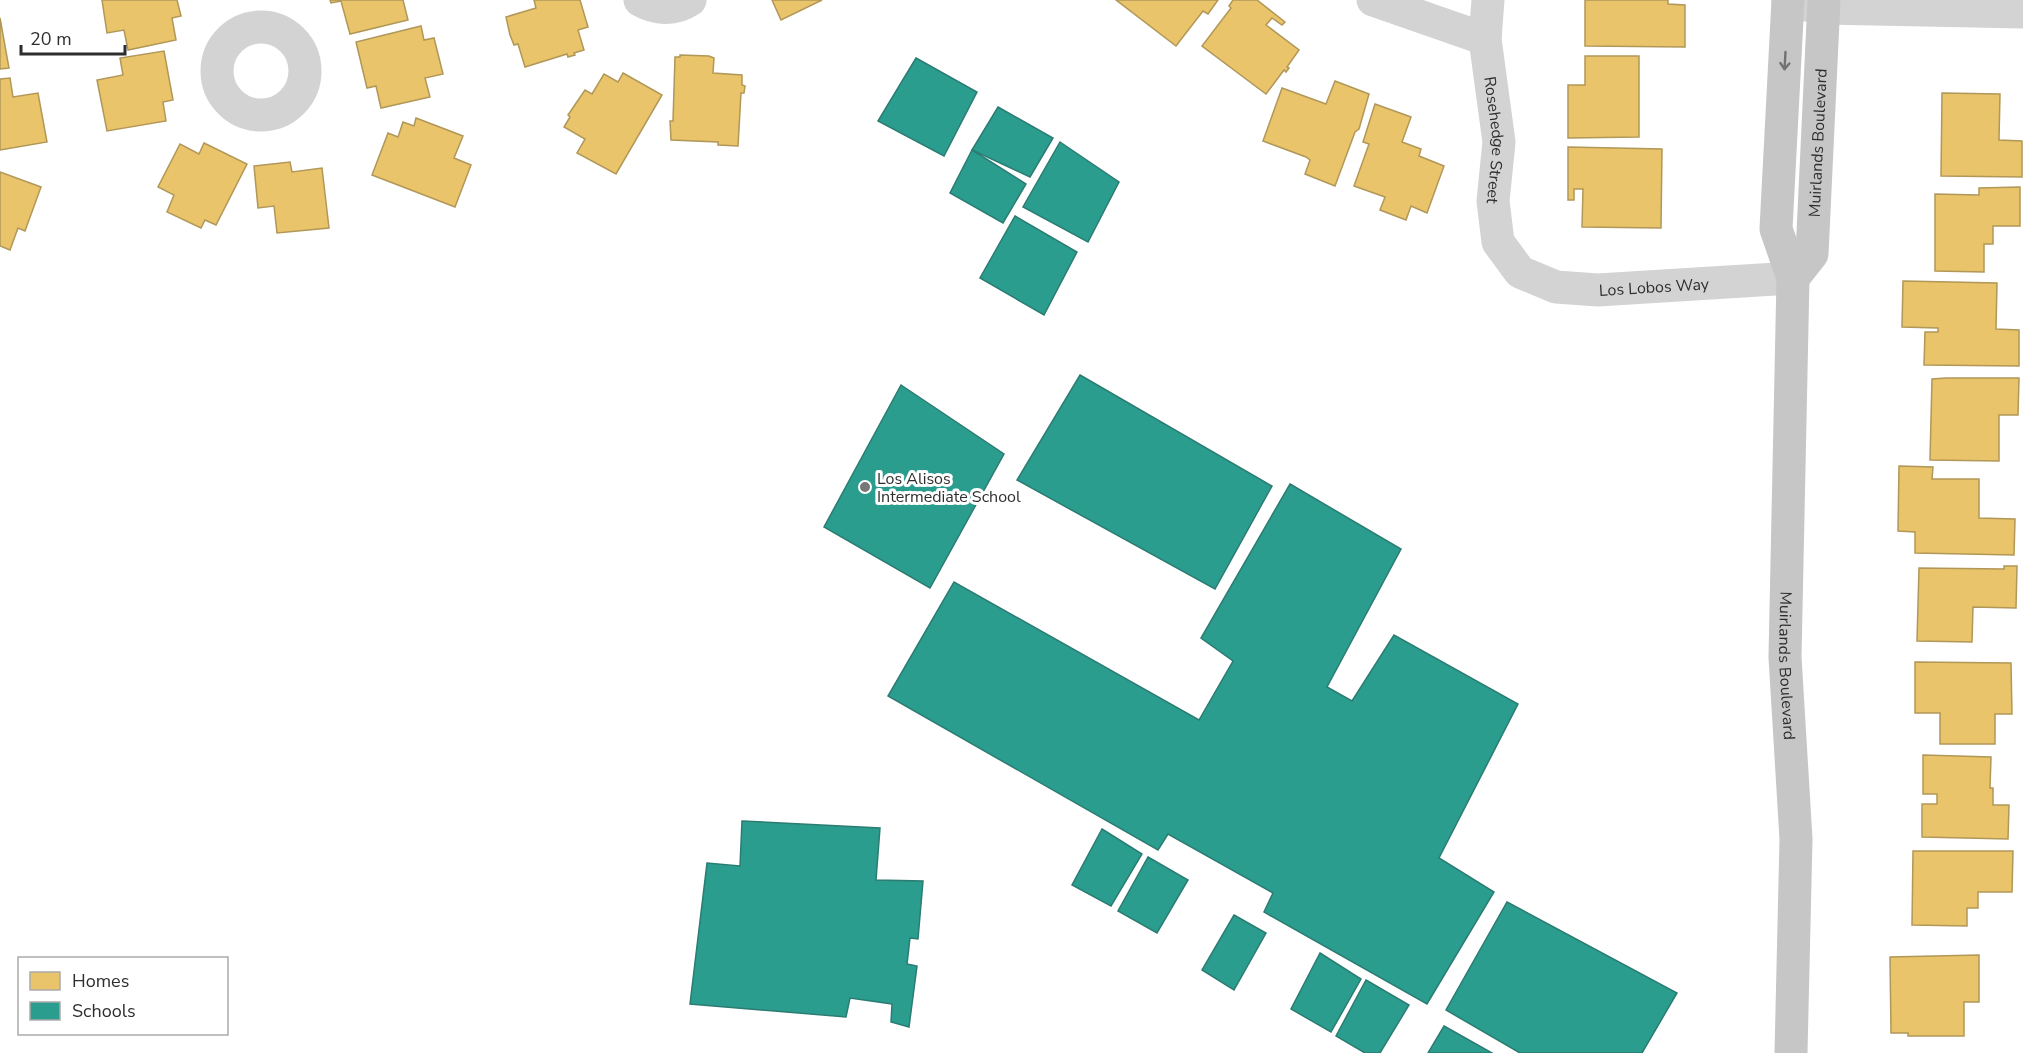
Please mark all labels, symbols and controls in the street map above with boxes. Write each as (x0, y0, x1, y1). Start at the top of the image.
scale bar (21, 18, 124, 56)
text: 20 m (30, 27, 72, 51)
one-way arrow (1779, 50, 1790, 70)
street label: Muirlands Boulevard (1804, 68, 1833, 218)
street label: Rosehedge Street (1478, 75, 1509, 205)
street label: Los Lobos Way (1598, 273, 1710, 302)
place label: Los Alisos Intermediate School (877, 468, 1021, 508)
marker: Los Alisos Intermediate School (858, 480, 872, 494)
street label: Muirlands Boulevard (1773, 591, 1800, 741)
legend (18, 957, 228, 1035)
text: Homes (72, 969, 129, 993)
text: Schools (72, 999, 136, 1023)

